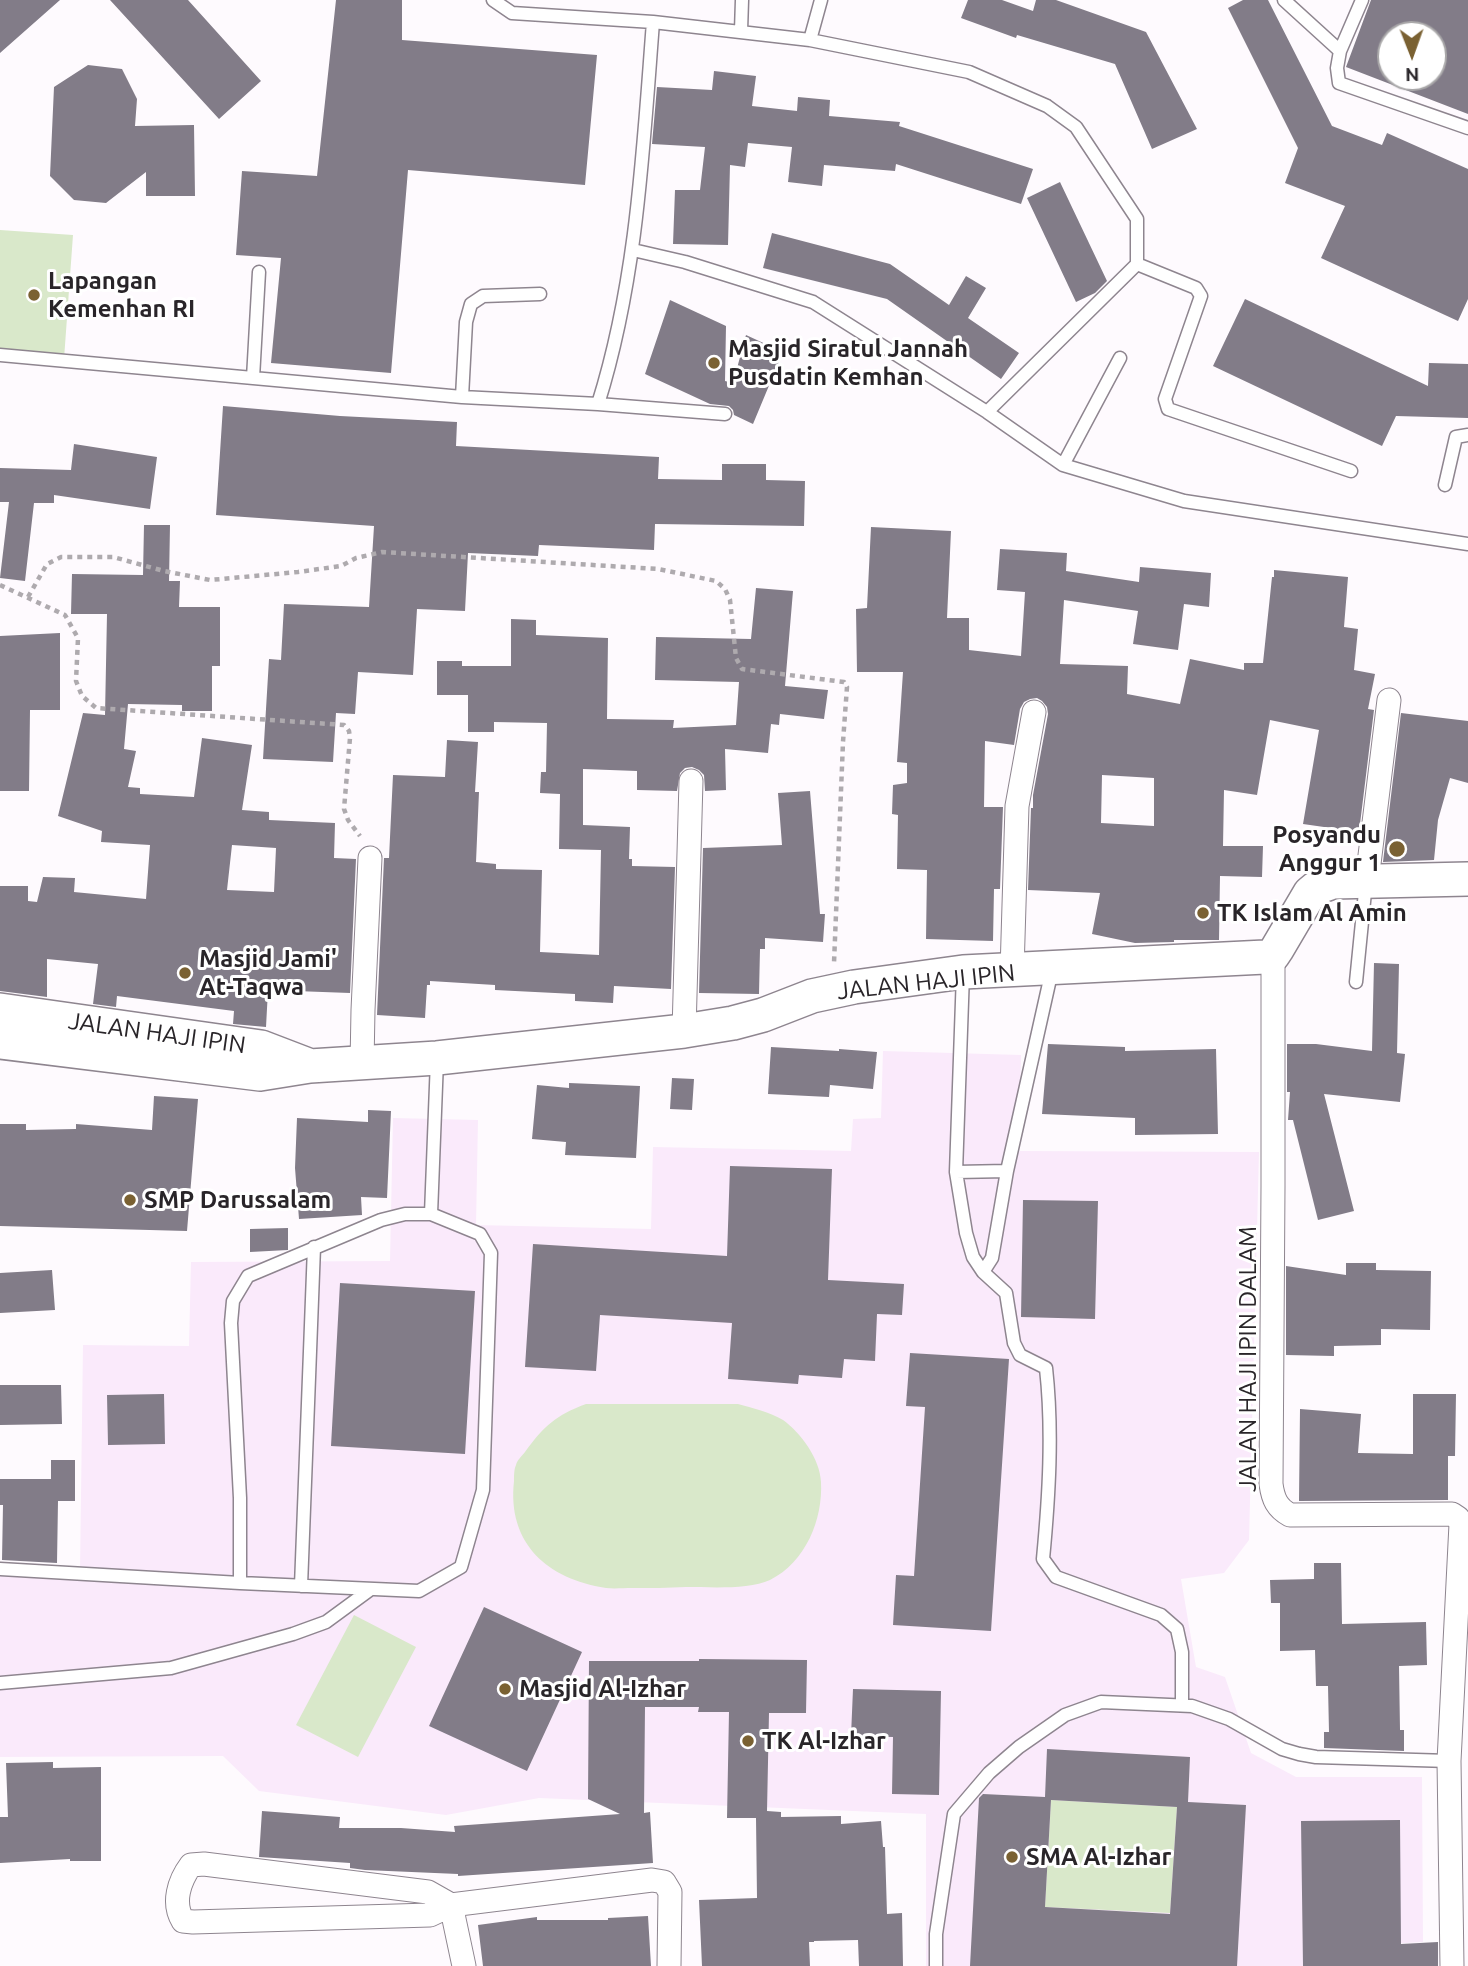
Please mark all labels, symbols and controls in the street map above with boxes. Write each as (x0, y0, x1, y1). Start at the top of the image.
north arrow (1377, 21, 1447, 91)
text: N (1405, 64, 1420, 86)
place label: Lapangan Kemenhan RI (48, 267, 195, 323)
marker: Lapangan Kemenhan RI (26, 287, 42, 303)
place label: Masjid Siratul Jannah Pusdatin Kemhan (728, 335, 968, 391)
marker: Masjid Siratul Jannah Pusdatin Kemhan (706, 355, 722, 371)
place label: Posyandu Anggur 1 (1272, 821, 1381, 877)
marker: Posyandu Anggur 1 (1387, 839, 1407, 859)
place label: TK Islam Al Amin (1217, 899, 1407, 927)
marker: TK Islam Al Amin (1195, 905, 1211, 921)
place label: Masjid Jami' At-Taqwa (199, 945, 337, 1001)
street label: JALAN HAJI IPIN (836, 958, 1016, 1006)
marker: Masjid Jami' At-Taqwa (177, 965, 193, 981)
street label: JALAN HAJI IPIN (67, 1006, 247, 1060)
place label: SMP Darussalam (144, 1186, 331, 1214)
marker: SMP Darussalam (122, 1192, 138, 1208)
street label: JALAN HAJI IPIN DALAM (1234, 1226, 1262, 1492)
place label: Masjid Al-Izhar (519, 1675, 686, 1703)
marker: Masjid Al-Izhar (497, 1681, 513, 1697)
place label: TK Al-Izhar (762, 1727, 886, 1755)
marker: TK Al-Izhar (740, 1733, 756, 1749)
place label: SMA Al-Izhar (1026, 1843, 1171, 1871)
marker: SMA Al-Izhar (1004, 1849, 1020, 1865)

